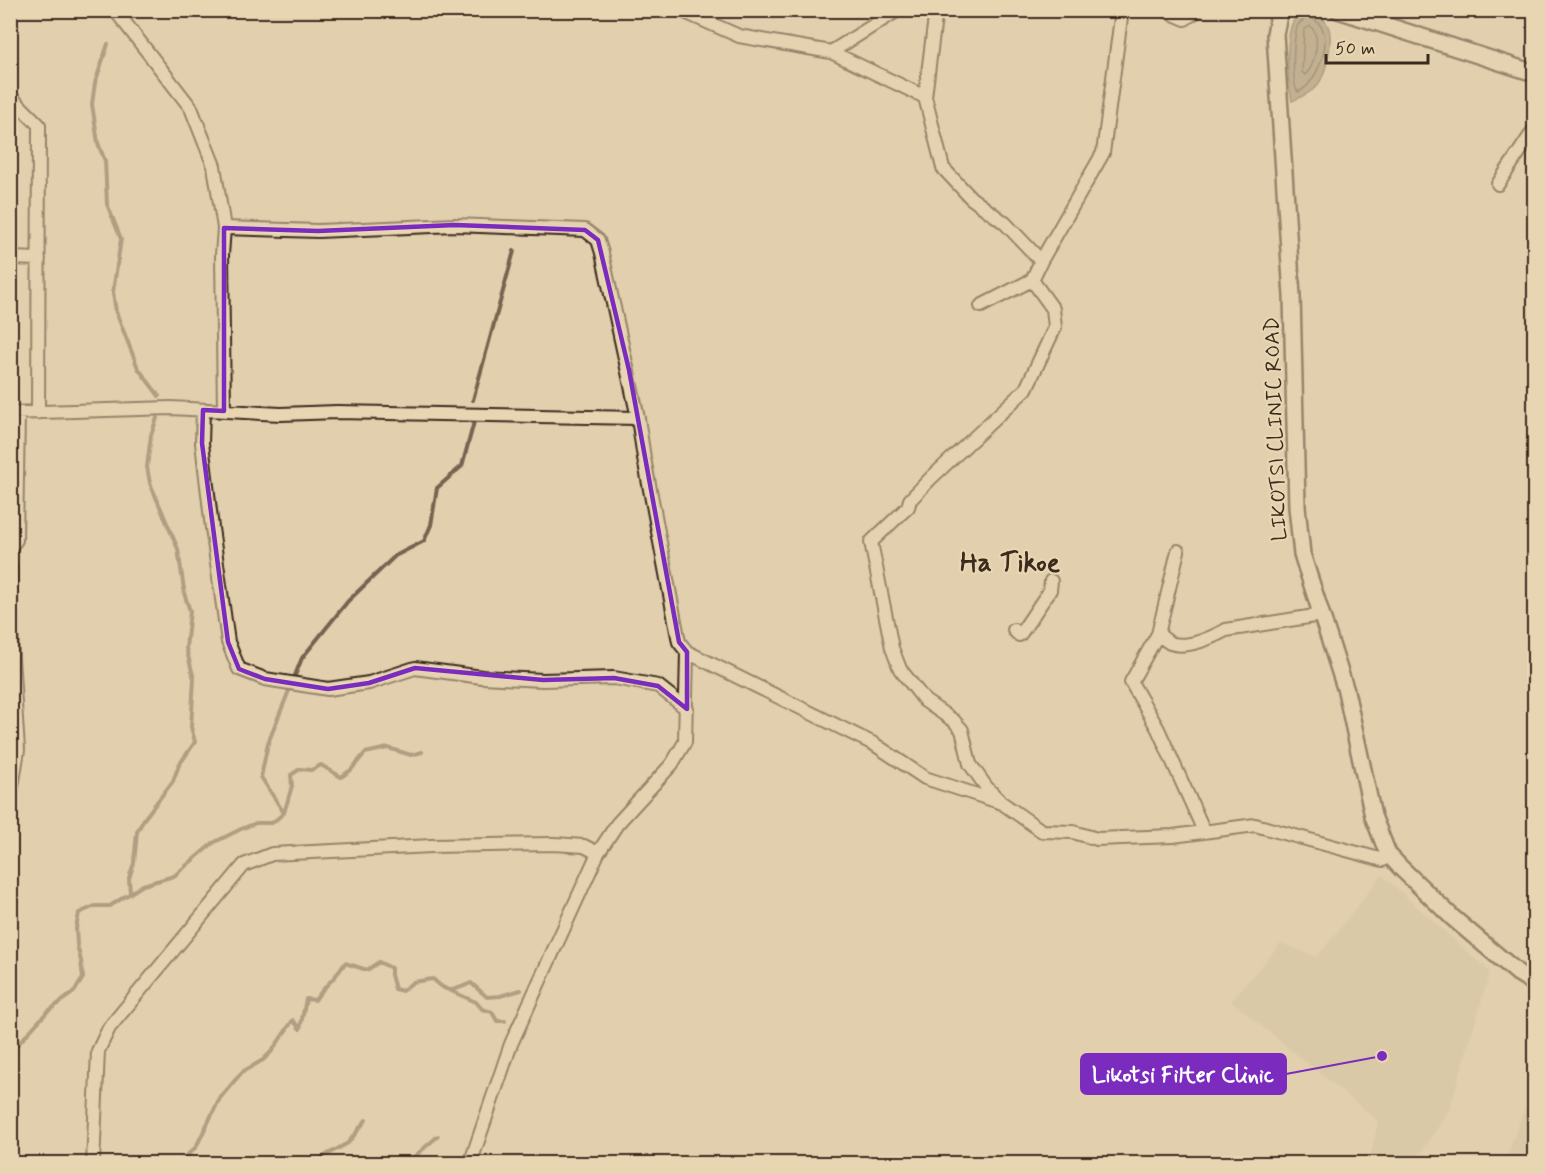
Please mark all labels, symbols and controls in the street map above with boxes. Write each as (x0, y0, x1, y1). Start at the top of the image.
scale bar (1326, 27, 1428, 65)
text: 50 m (1335, 37, 1375, 61)
street label: LIKOTSI CLINIC ROAD (1258, 317, 1294, 541)
district label: Ha Tikoe (960, 546, 1060, 581)
callout: Likotsi Filter Clinic (1081, 1054, 1286, 1094)
text: Likotsi Filter Clinic (1092, 1062, 1275, 1090)

